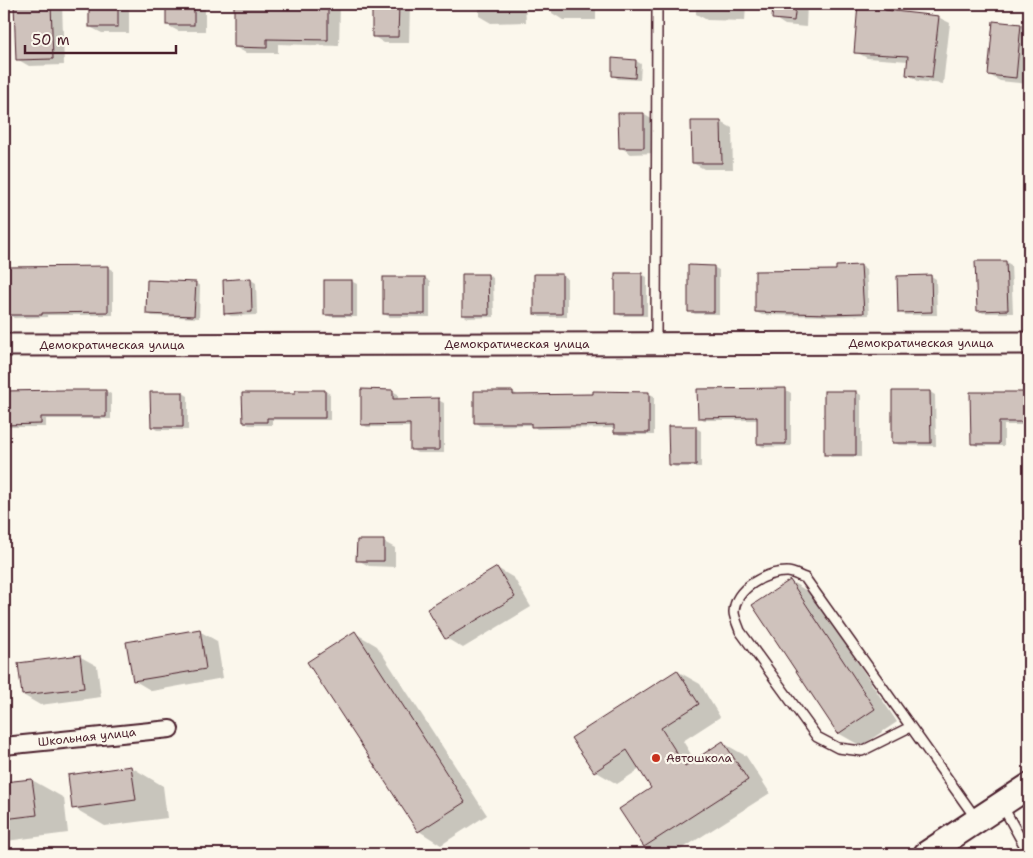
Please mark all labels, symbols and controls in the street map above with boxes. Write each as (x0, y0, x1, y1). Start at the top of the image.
scale bar (25, 22, 176, 54)
text: 50 m (32, 30, 70, 50)
street label: Демократическая улица (848, 335, 994, 351)
street label: Демократическая улица (444, 336, 590, 352)
street label: Демократическая улица (39, 337, 185, 353)
street label: Школьная улица (37, 724, 137, 750)
place label: Автошкола (666, 750, 733, 766)
marker: Автошкола (650, 752, 662, 764)

